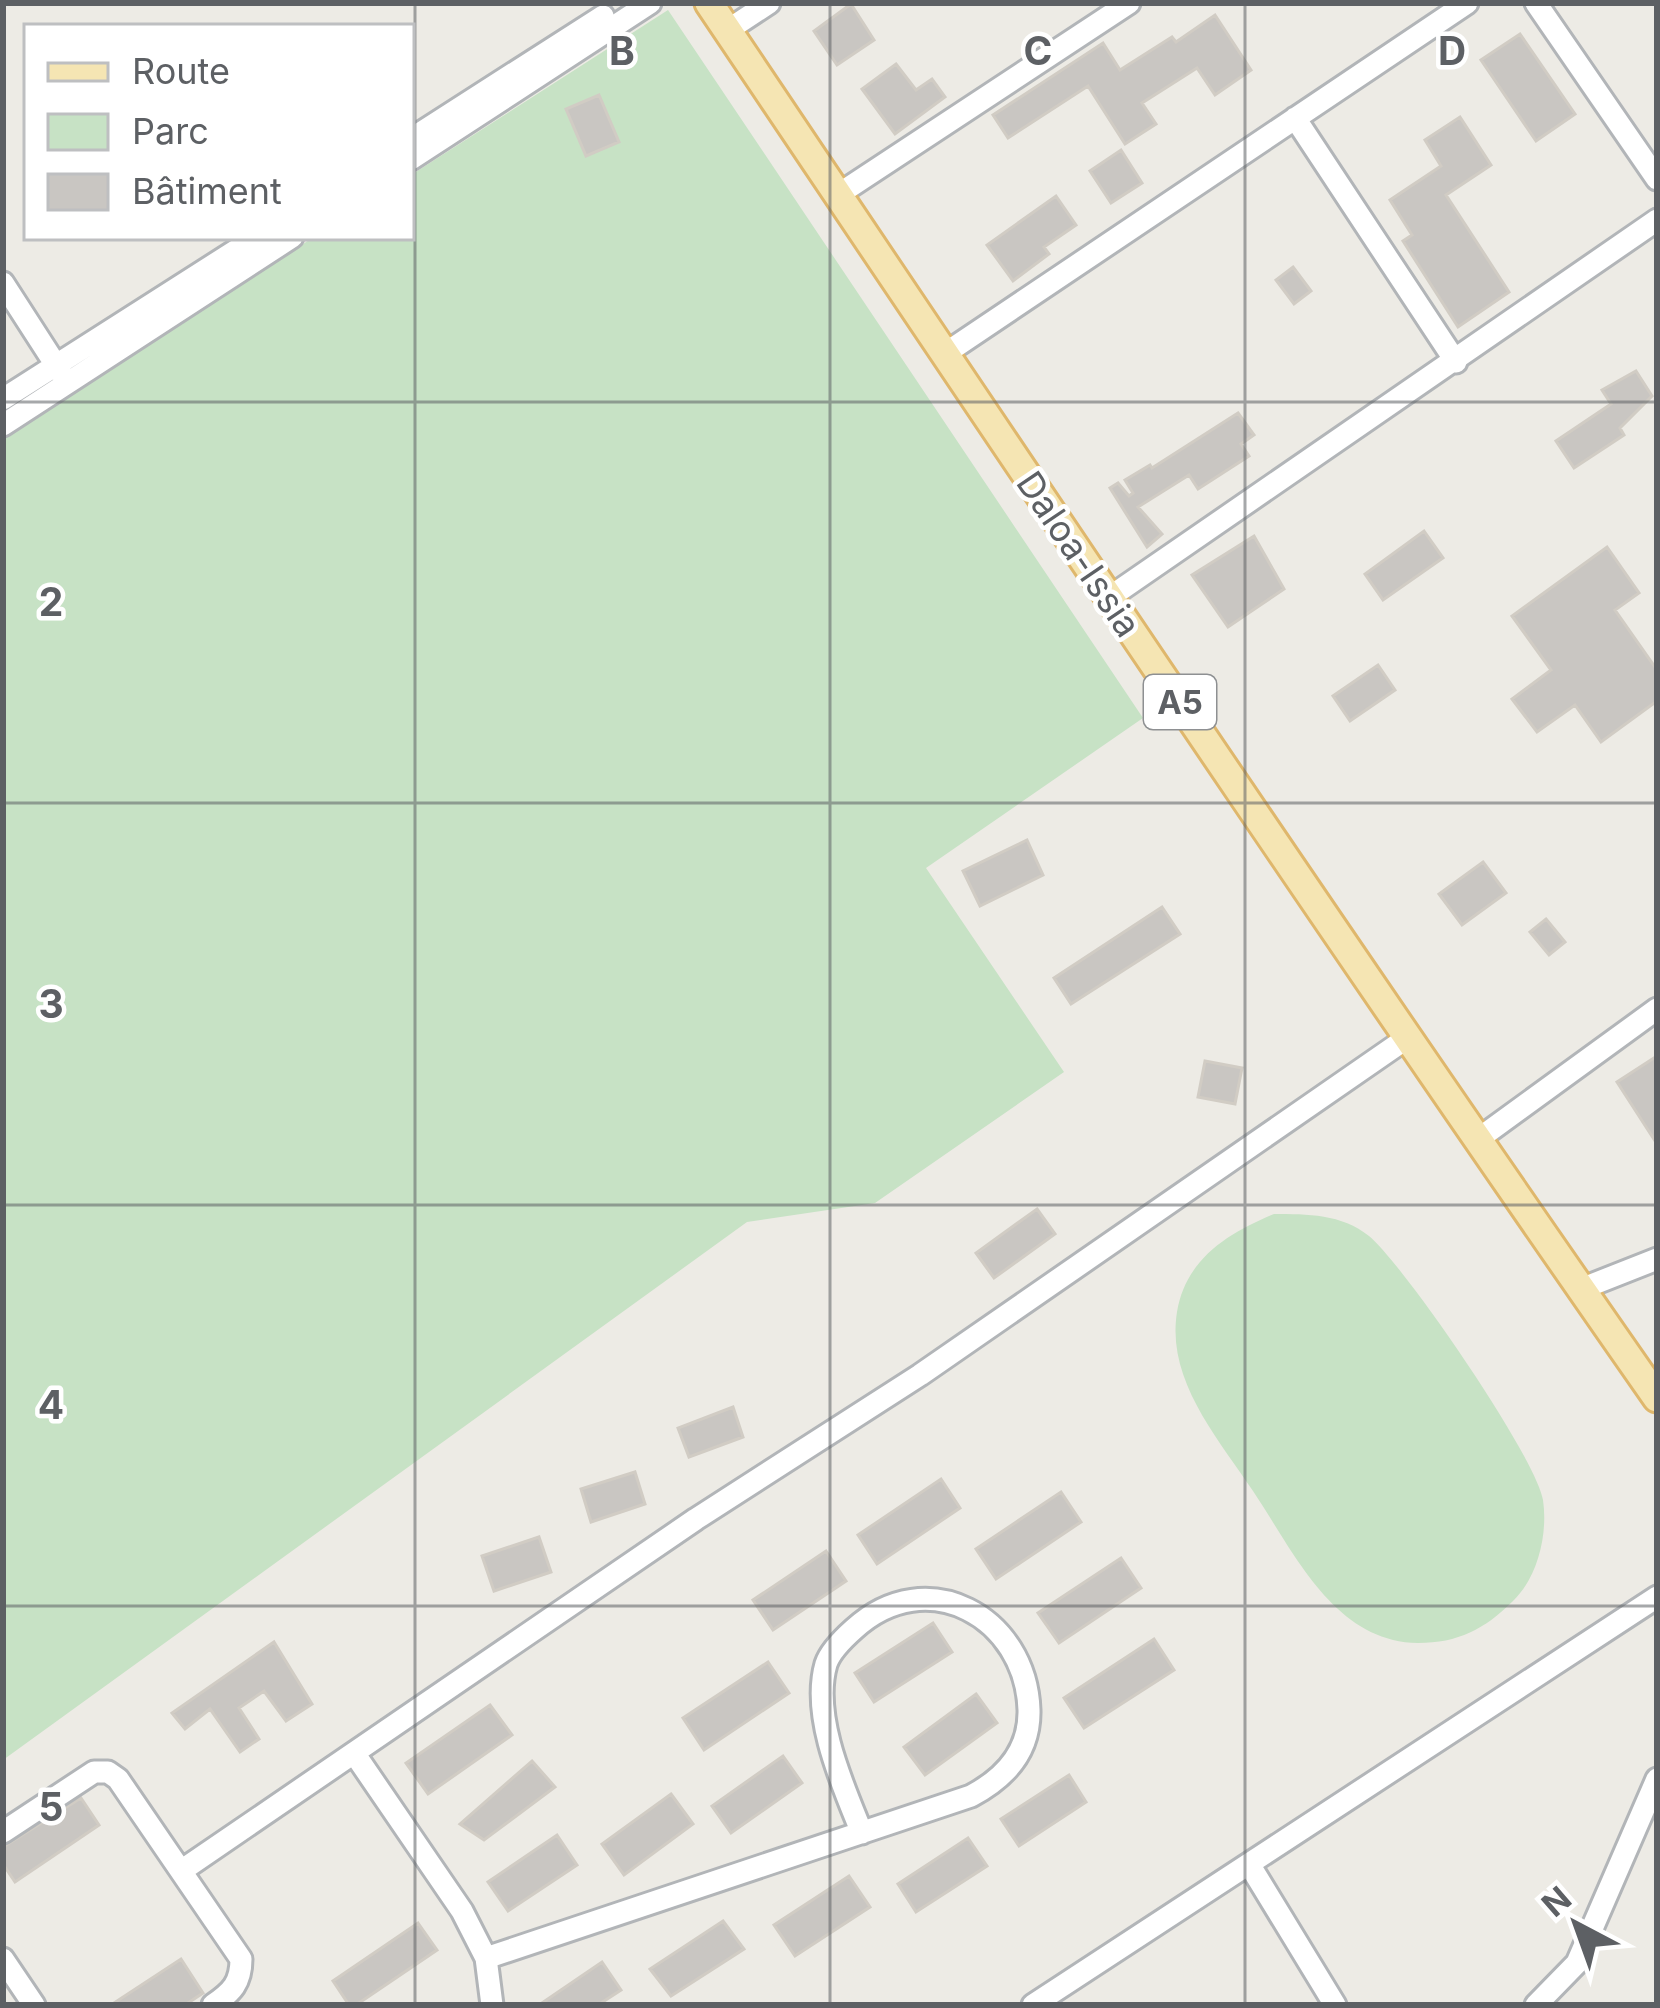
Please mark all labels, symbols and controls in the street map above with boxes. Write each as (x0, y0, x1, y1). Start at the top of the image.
legend (24, 24, 414, 240)
text: B (609, 27, 635, 74)
text: C (1024, 27, 1052, 74)
text: D (1438, 27, 1466, 74)
text: Route (132, 49, 230, 93)
text: Parc (132, 109, 209, 153)
text: Bâtiment (132, 169, 282, 213)
street label: Daloa-Issia (1008, 463, 1150, 645)
text: 2 (39, 578, 63, 625)
road number: A5 (1144, 675, 1216, 729)
text: 3 (38, 980, 64, 1027)
text: 4 (38, 1381, 64, 1428)
text: 5 (39, 1783, 63, 1830)
north arrow (1516, 1864, 1636, 1984)
text: N (1534, 1878, 1579, 1925)

